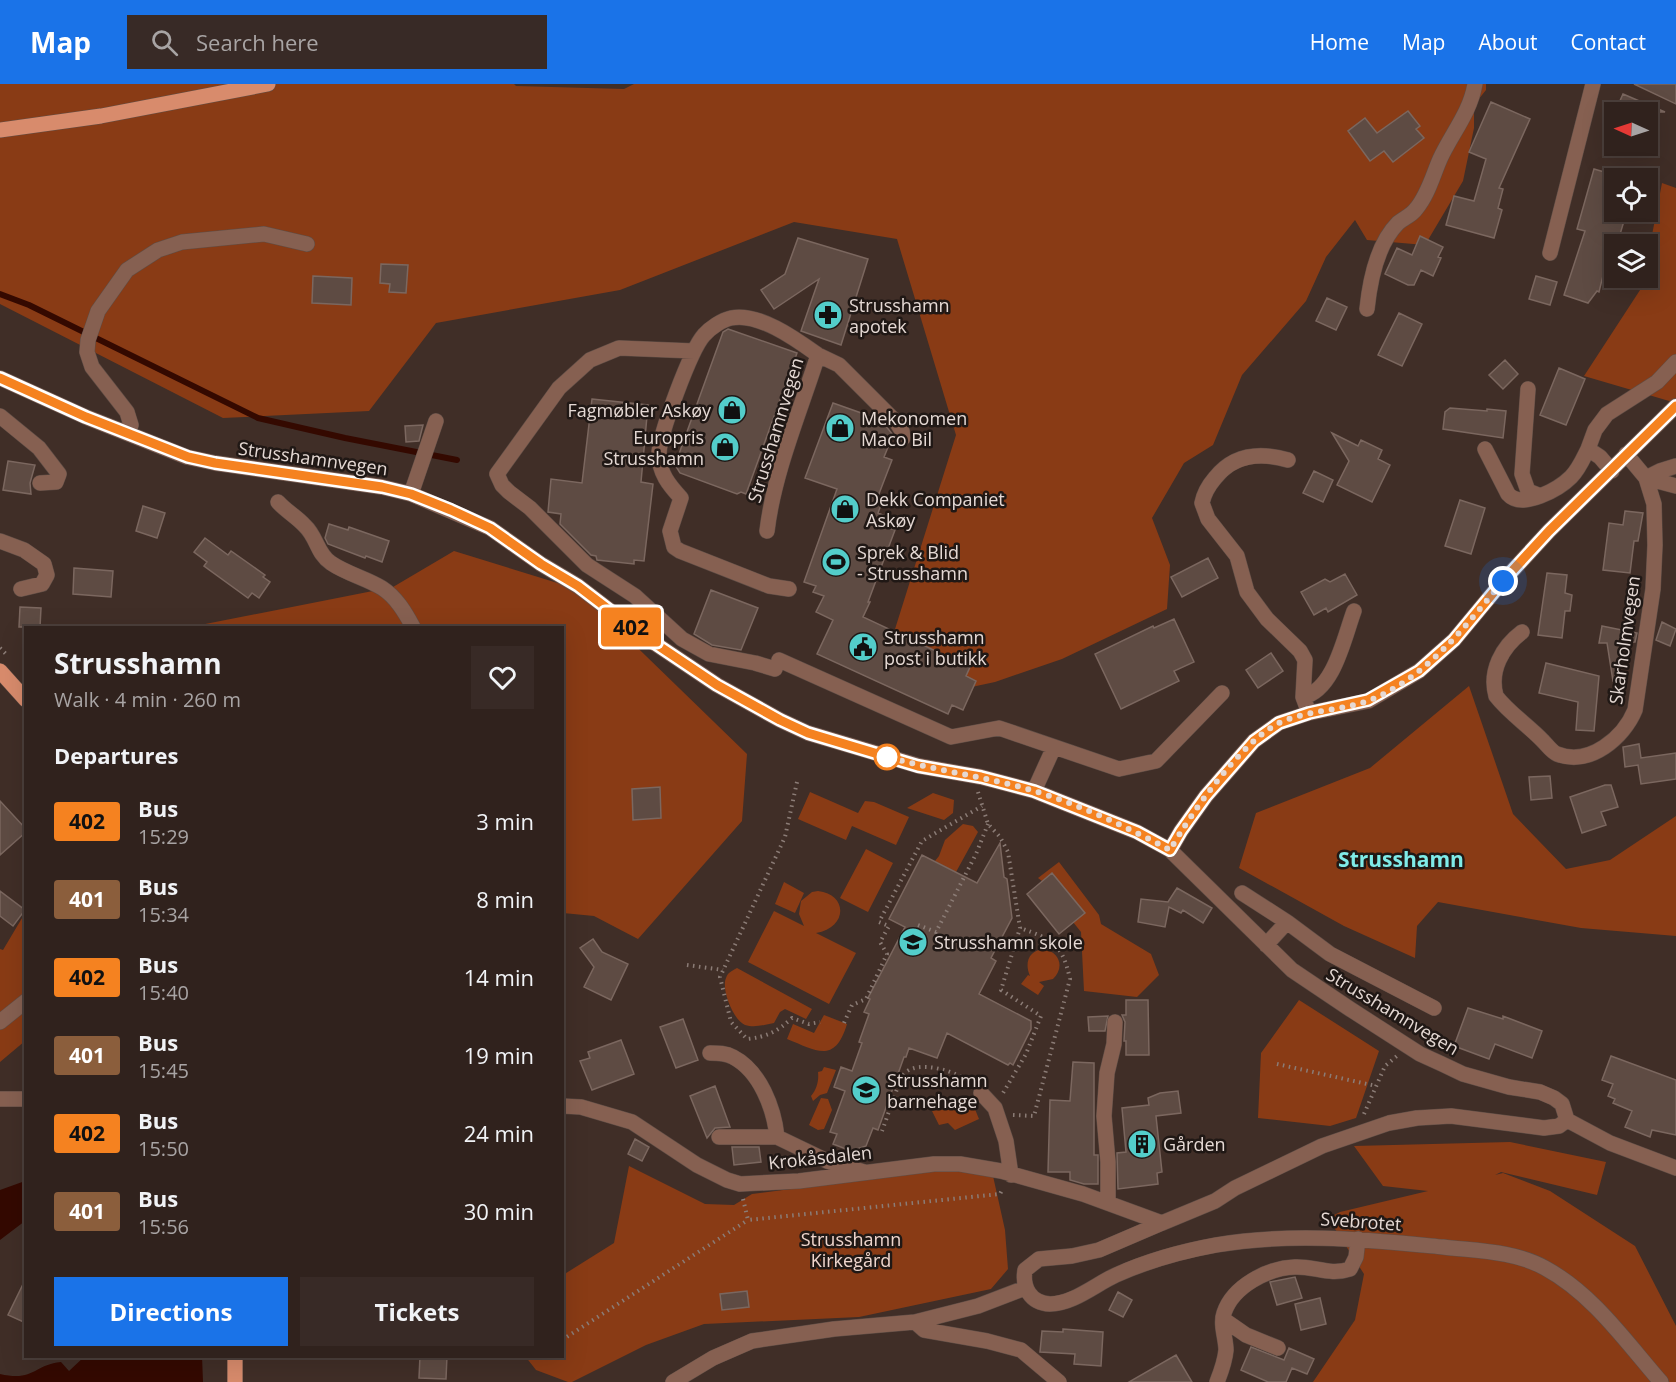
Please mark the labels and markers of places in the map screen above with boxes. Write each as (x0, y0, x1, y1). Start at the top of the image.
place label: Strusshamn apotek (849, 293, 950, 338)
pharmacy icon: Strusshamn apotek (812, 299, 844, 331)
shop icon: Fagmøbler Askøy (716, 394, 748, 426)
place label: Fagmøbler Askøy (567, 398, 712, 422)
place label: Mekonomen Maco Bil (861, 406, 967, 451)
shop icon: Mekonomen Maco Bil (824, 412, 856, 444)
place label: Europris Strusshamn (603, 425, 704, 470)
shop icon: Europris Strusshamn (709, 431, 741, 463)
place label: Dekk Companiet Askøy (866, 487, 1005, 532)
shop icon: Dekk Companiet Askøy (829, 493, 861, 525)
place label: Sprek & Blid - Strusshamn (857, 540, 968, 585)
sports icon: Sprek & Blid - Strusshamn (820, 546, 852, 578)
place label: Strusshamn post i butikk (884, 625, 987, 670)
public building icon: Strusshamn post i butikk (847, 631, 879, 663)
unlabelled marker (874, 744, 900, 770)
school or university icon: Strusshamn skole (897, 926, 929, 958)
place label: Strusshamn skole (934, 930, 1083, 954)
place label: Strusshamn barnehage (887, 1068, 988, 1113)
school or university icon: Strusshamn barnehage (850, 1074, 882, 1106)
building icon: Gården (1126, 1128, 1158, 1160)
place label: Gården (1163, 1132, 1226, 1156)

